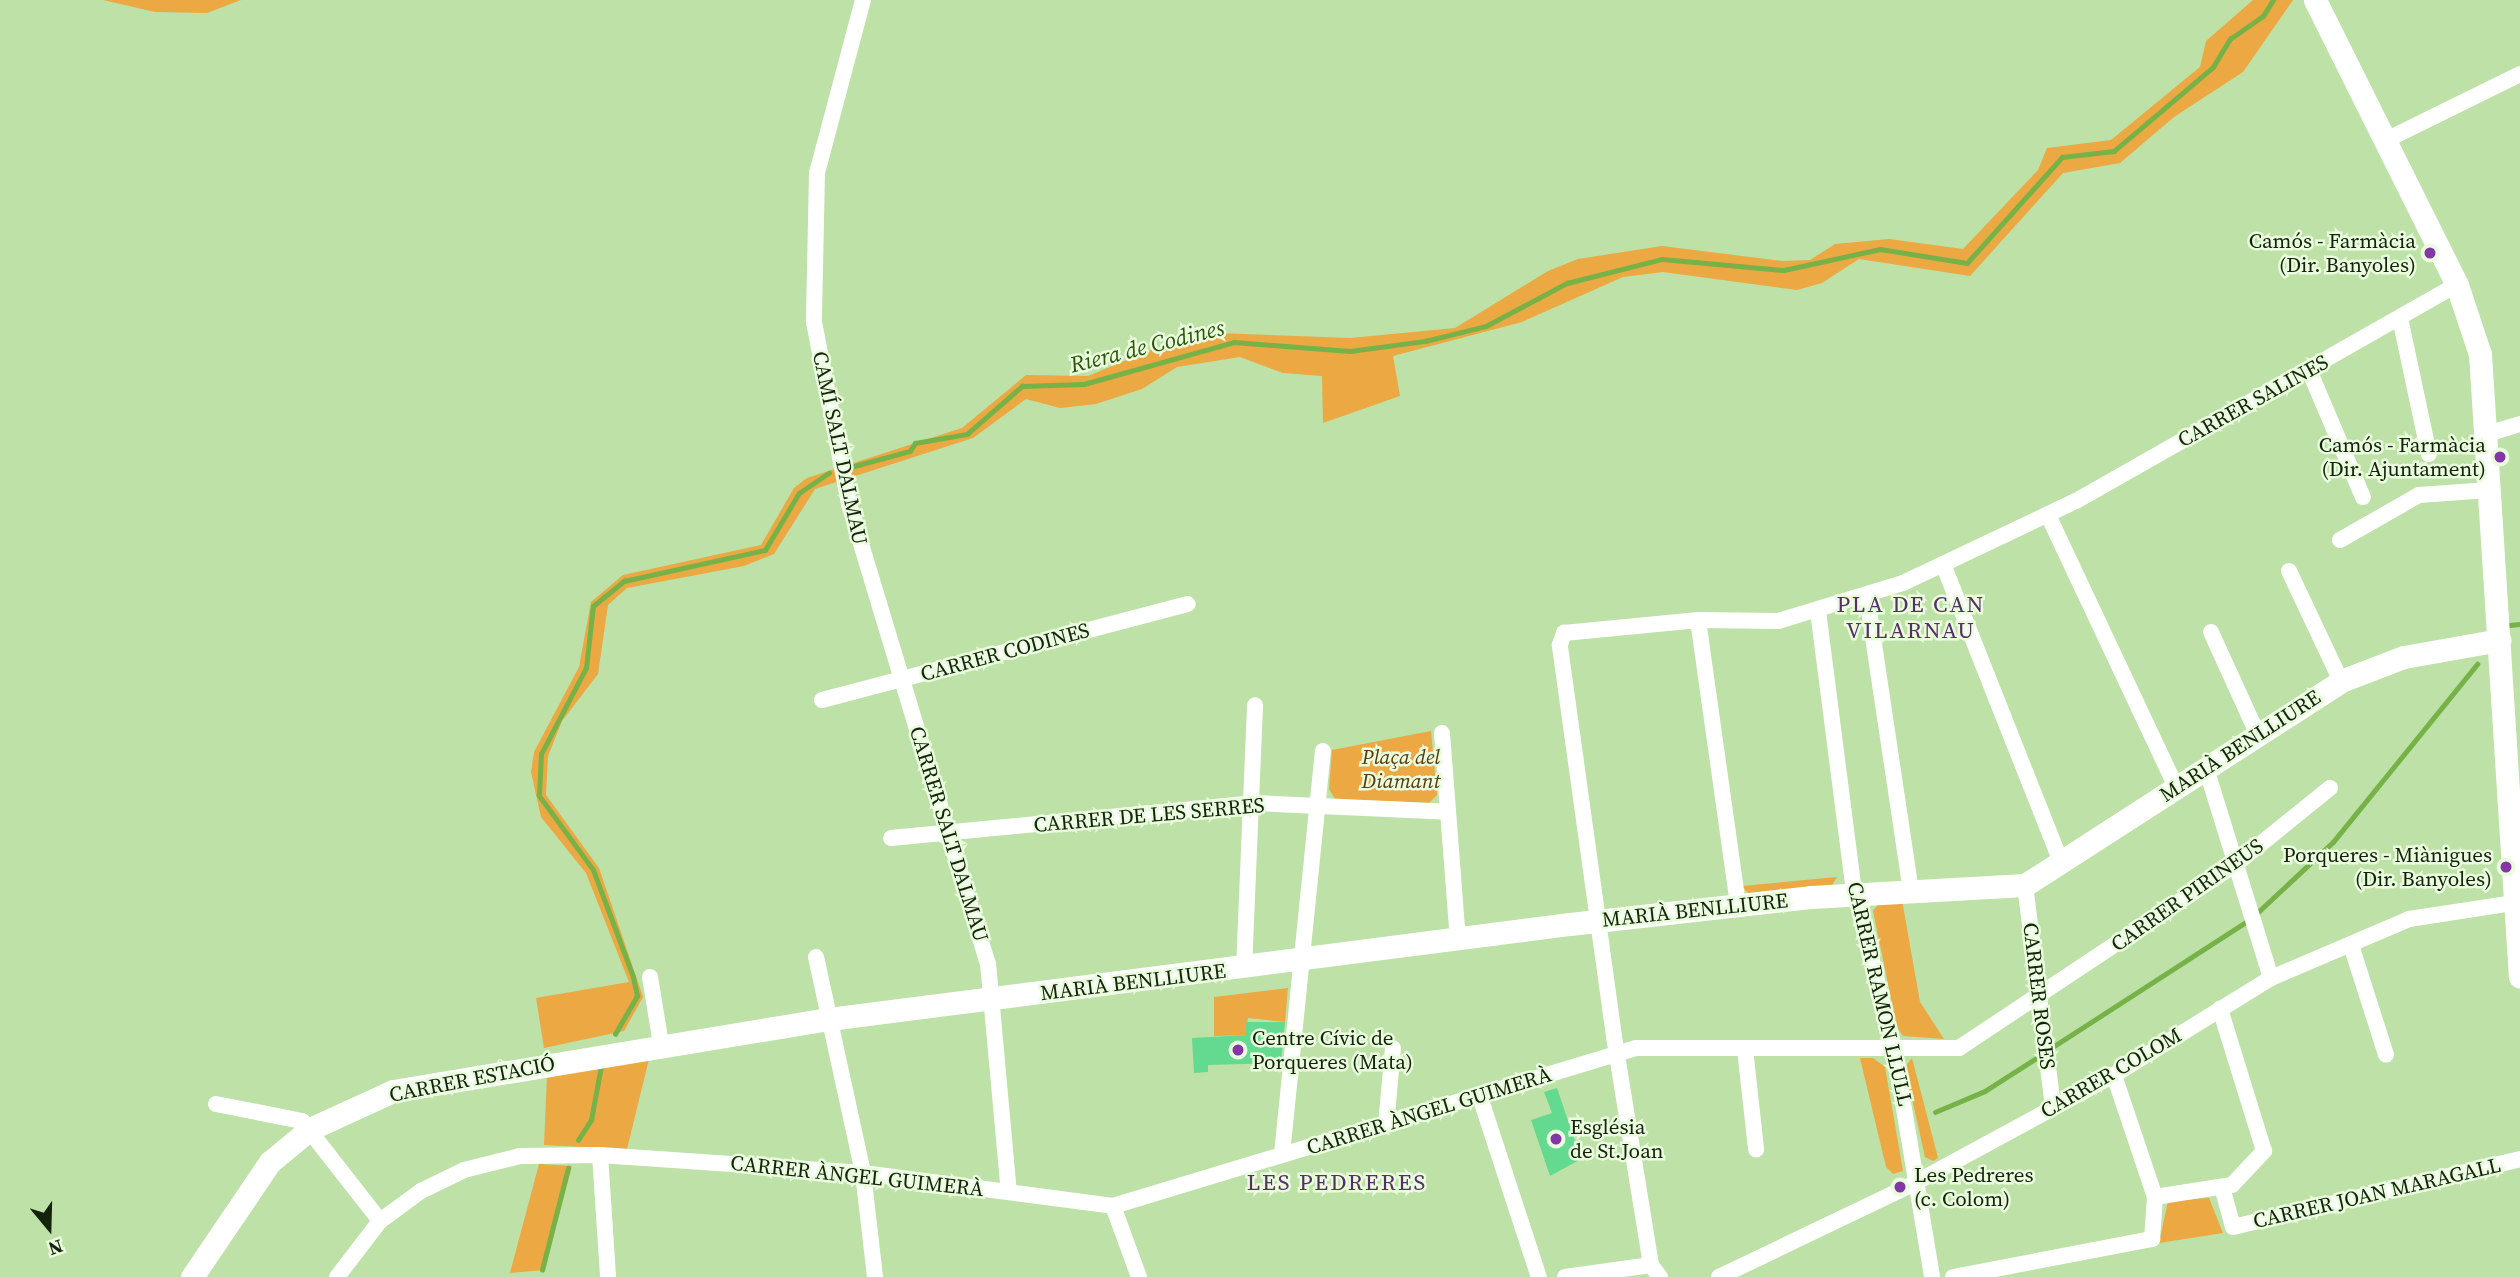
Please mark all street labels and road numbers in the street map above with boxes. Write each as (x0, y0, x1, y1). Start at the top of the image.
street label: CAMÍ SALT DALMAU (807, 349, 873, 547)
street label: CARRER SALINES (2173, 349, 2333, 453)
street label: CARRER CODINES (918, 617, 1092, 687)
street label: MARIÀ BENLLIURE (2155, 685, 2325, 807)
street label: CARRER SALT DALMAU (904, 723, 994, 945)
street label: CARRER DE LES SERRES (1032, 792, 1266, 838)
street label: CARRER PIRINEUS (2106, 833, 2268, 957)
street label: CARRER RAMON LLULL (1842, 879, 1918, 1109)
street label: MARIÀ BENLLIURE (1601, 888, 1789, 932)
street label: CARRER ROSES (2017, 921, 2061, 1071)
street label: MARIÀ BENLLIURE (1039, 958, 1227, 1006)
street label: CARRER COLOM (2036, 1022, 2186, 1124)
street label: CARRER ESTACIÓ (387, 1051, 557, 1107)
street label: CARRER ÀNGEL GUIMERÀ (1304, 1062, 1554, 1160)
street label: CARRER ÀNGEL GUIMERÀ (729, 1150, 985, 1202)
street label: CARRER JOAN MARAGALL (2251, 1152, 2503, 1234)

